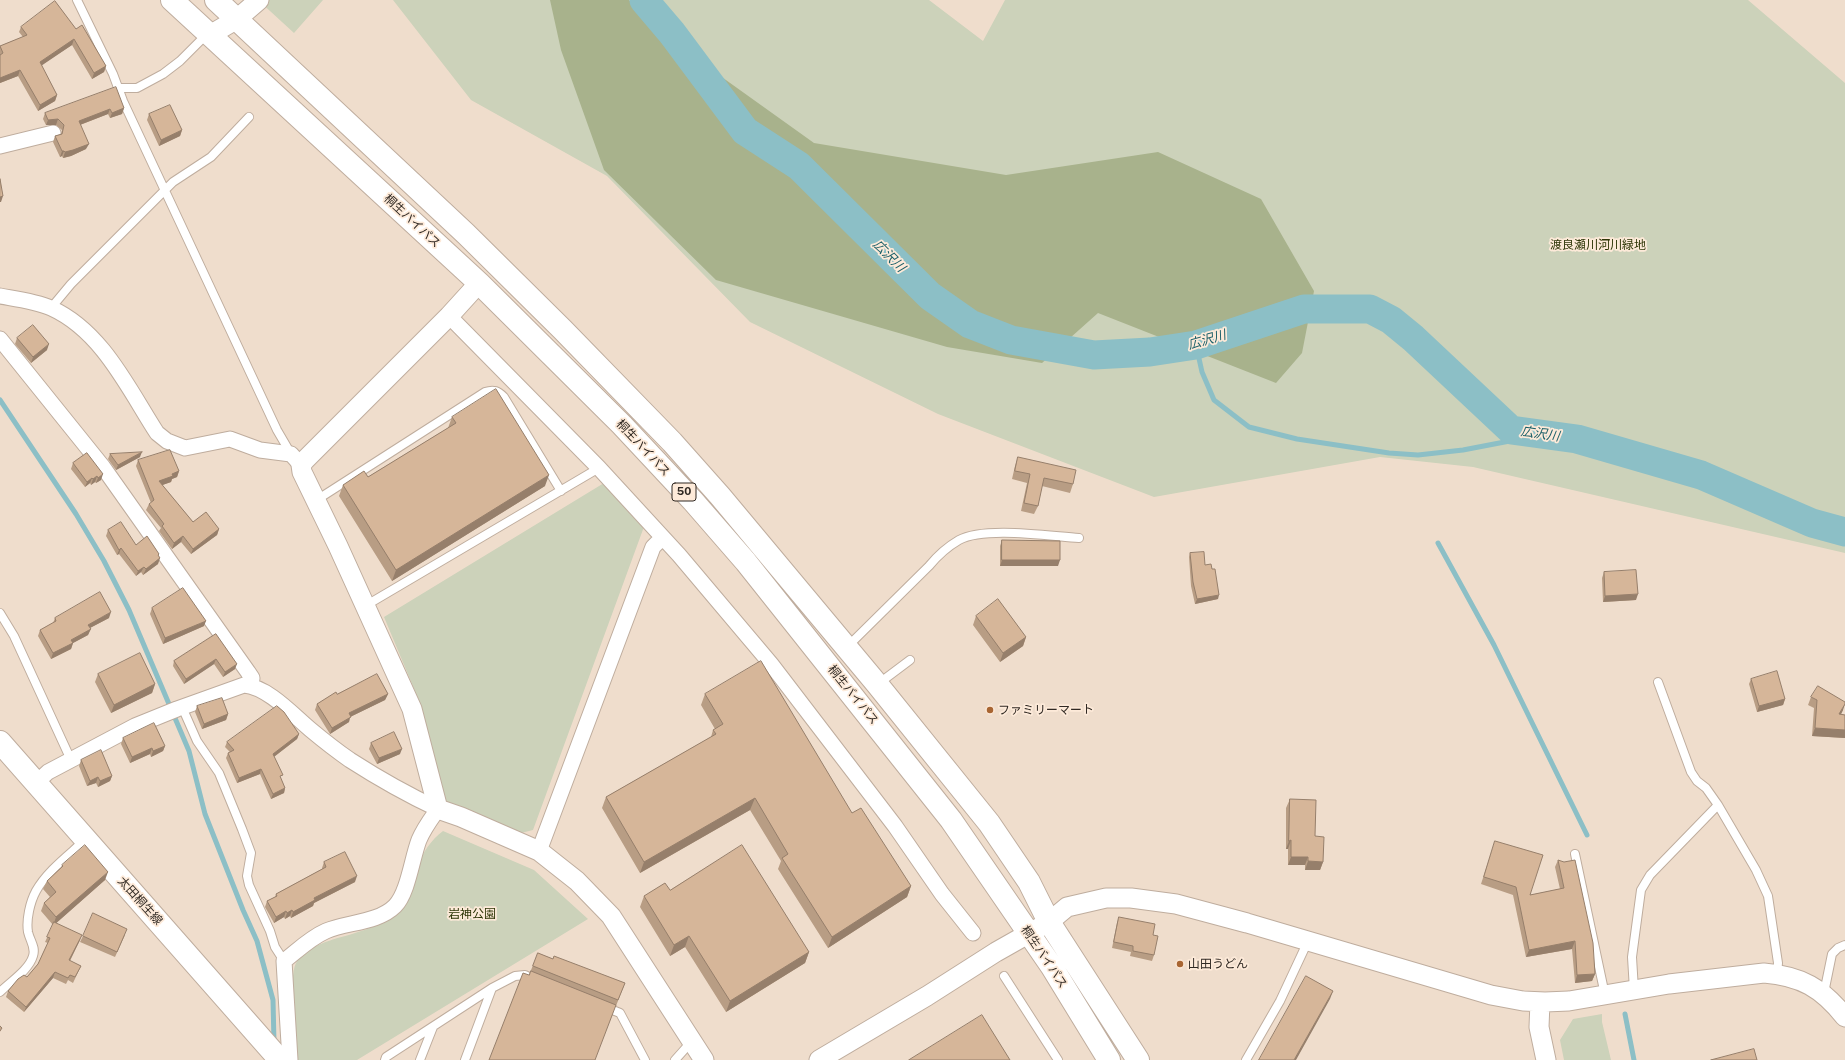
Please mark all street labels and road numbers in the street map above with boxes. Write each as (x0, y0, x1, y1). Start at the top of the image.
street label: 桐生バイパス (381, 191, 443, 251)
street label: 桐生バイパス (613, 417, 673, 479)
road number: 50 (672, 483, 696, 501)
street label: 桐生バイパス (825, 662, 881, 728)
street label: 太田桐生線 (115, 874, 165, 928)
street label: 桐生バイパス (1018, 923, 1070, 991)

